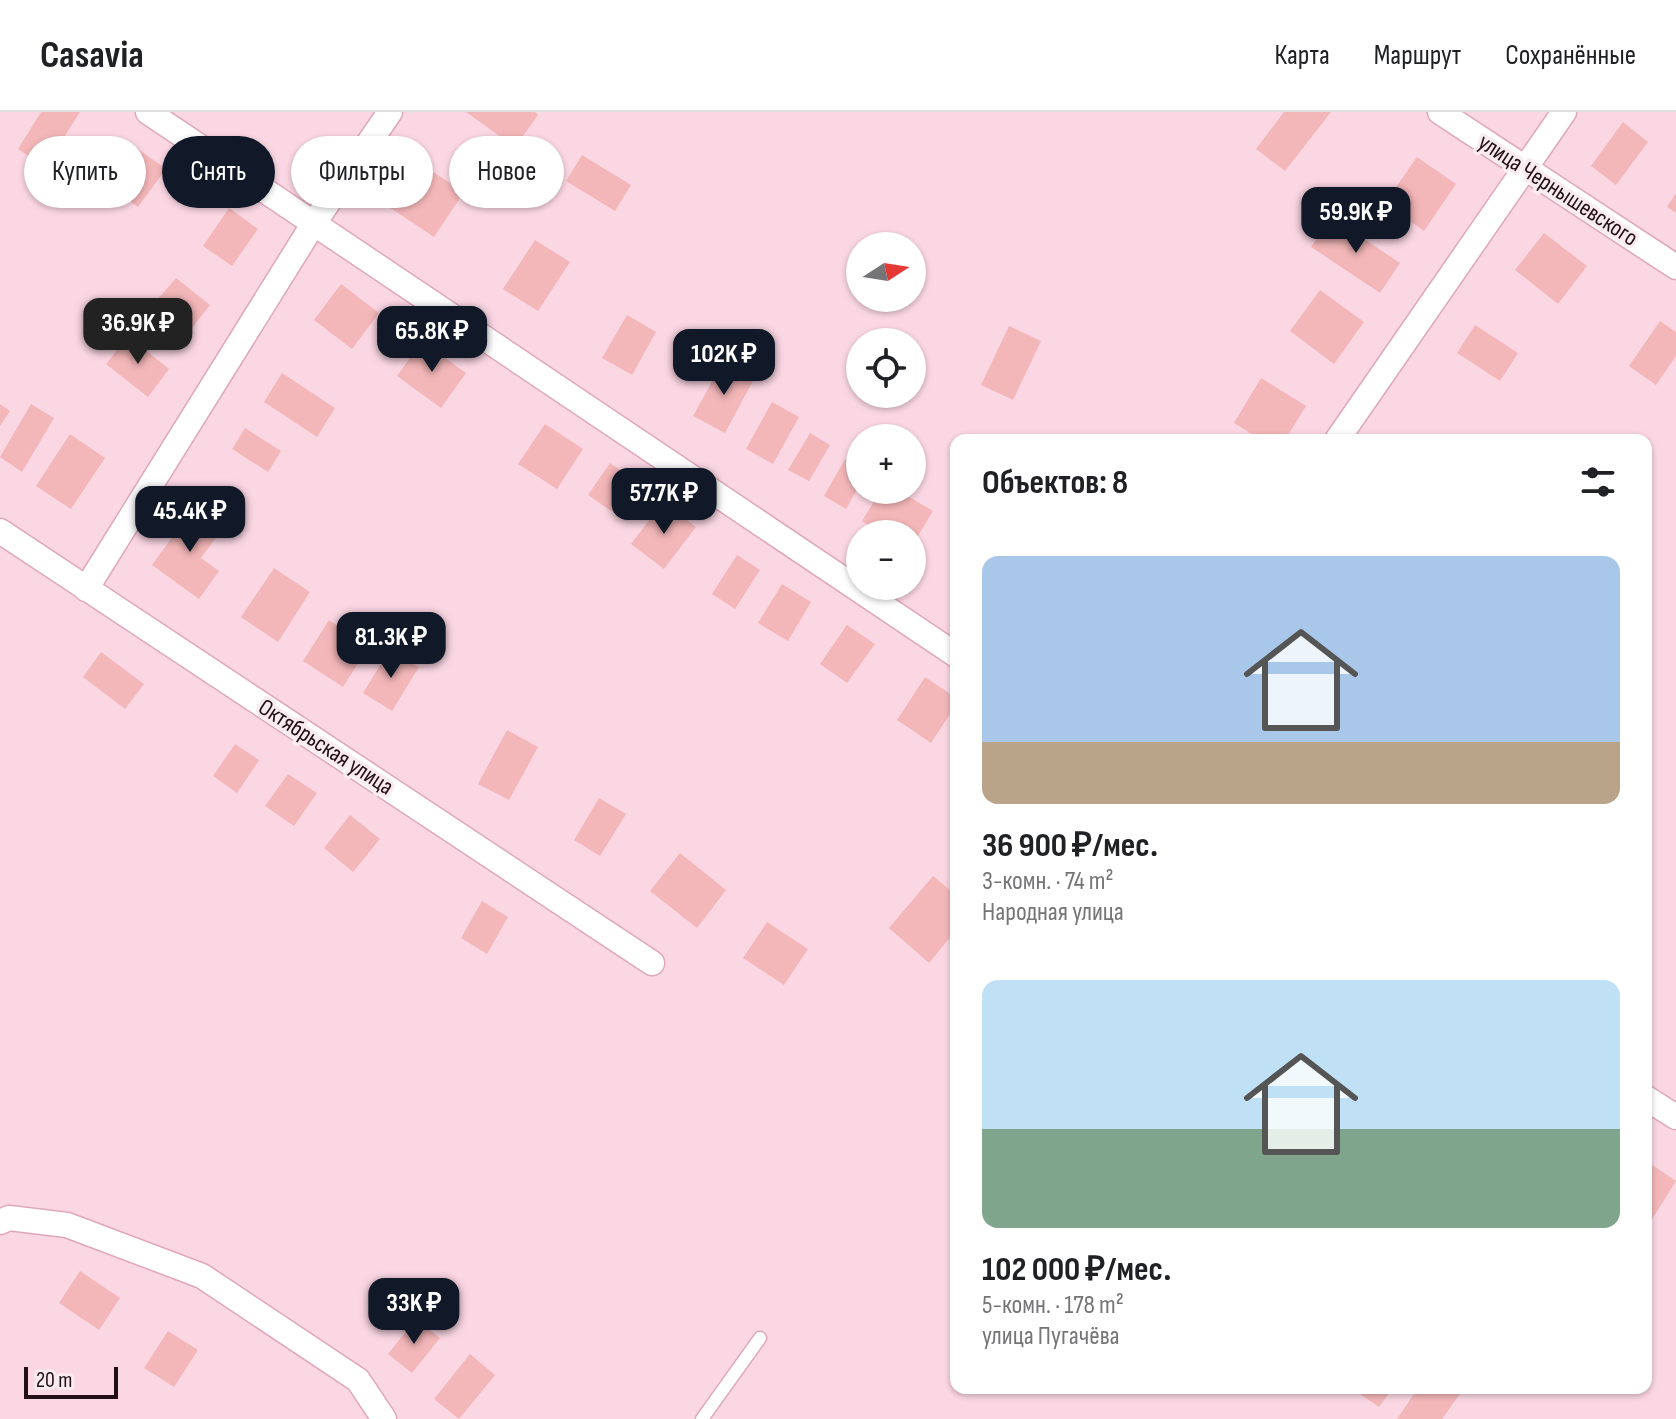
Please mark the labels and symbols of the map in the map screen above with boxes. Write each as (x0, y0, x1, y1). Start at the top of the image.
street label: улица Чернышевского (1473, 128, 1643, 252)
pin: 59.9K ₽ (1282, 187, 1430, 255)
north arrow (846, 232, 926, 312)
pin: 36.9K ₽ (64, 298, 212, 366)
pin: 65.8K ₽ (358, 306, 506, 374)
pin: 102K ₽ (659, 329, 789, 397)
pin: 57.7K ₽ (590, 468, 738, 536)
pin: 45.4K ₽ (116, 486, 264, 554)
pin: 81.3K ₽ (317, 612, 465, 680)
street label: Октябрьская улица (253, 693, 399, 801)
pin: 33K ₽ (358, 1278, 470, 1346)
scale bar (24, 1363, 118, 1399)

